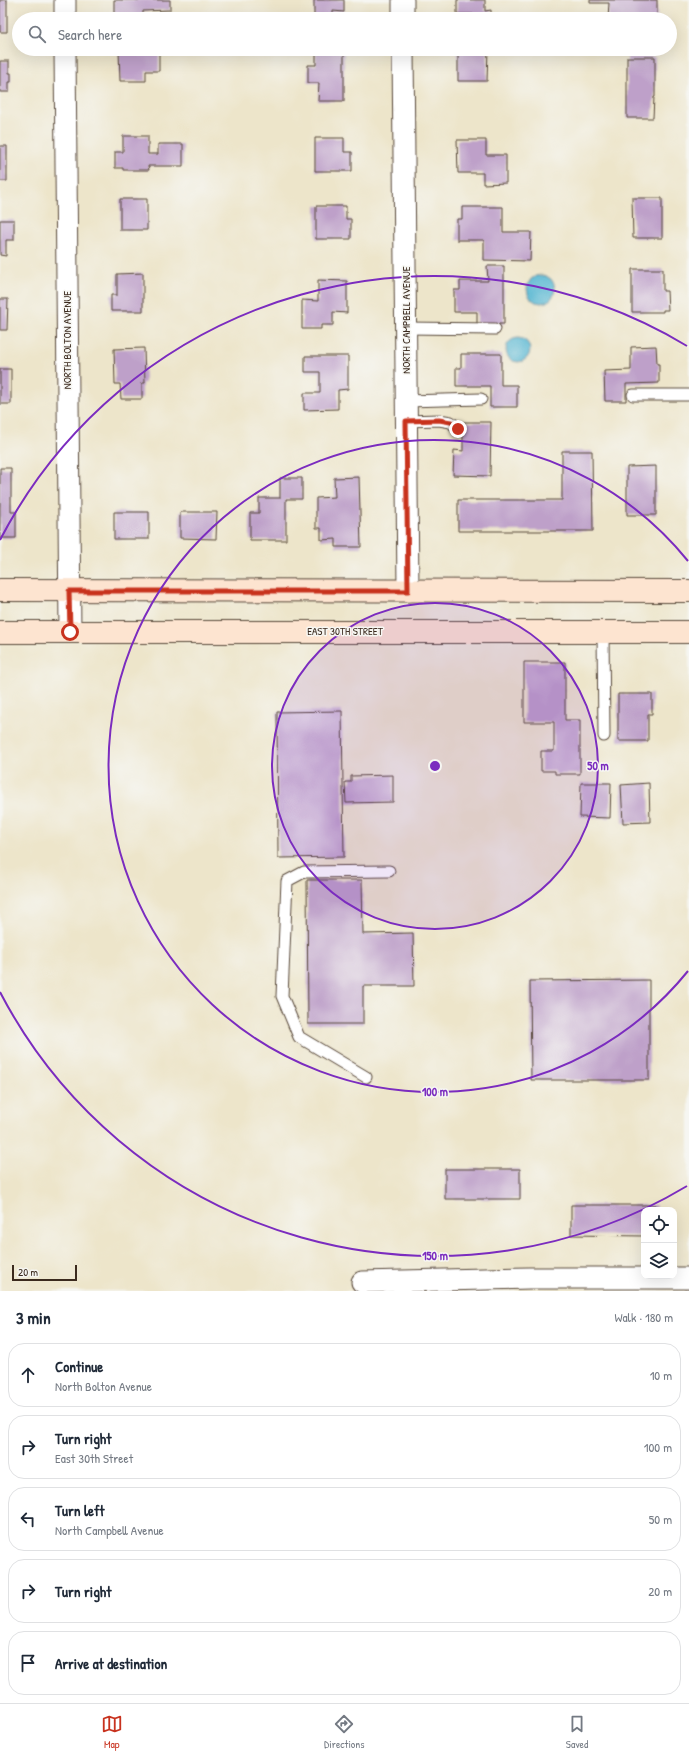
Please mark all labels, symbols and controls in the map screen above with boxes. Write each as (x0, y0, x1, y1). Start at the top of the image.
search box (12, 12, 677, 56)
icon: search (26, 23, 48, 45)
text: Search here (58, 24, 122, 45)
street label: NORTH CAMPBELL AVENUE (399, 266, 413, 374)
street label: NORTH BOLTON AVENUE (60, 291, 74, 389)
route end (449, 420, 467, 438)
route start (61, 623, 79, 641)
street label: EAST 30TH STREET (307, 624, 384, 638)
text: 50 m (587, 757, 609, 774)
centre of rings (428, 759, 442, 773)
text: 100 m (422, 1083, 448, 1100)
map controls (641, 1207, 677, 1279)
button: locate (641, 1207, 677, 1243)
button: layers (641, 1243, 677, 1279)
text: 150 m (422, 1247, 448, 1264)
scale bar (12, 1263, 77, 1282)
text: 20 m (18, 1265, 38, 1279)
text: 3 min (16, 1306, 51, 1329)
text: Walk · 180 m (614, 1308, 673, 1326)
text: Continue (55, 1356, 103, 1377)
icon: ahead (17, 1364, 39, 1386)
text: 10 m (650, 1366, 672, 1384)
text: North Bolton Avenue (55, 1377, 152, 1395)
text: Turn right (55, 1428, 111, 1449)
icon: right (17, 1436, 39, 1458)
text: 100 m (644, 1438, 672, 1456)
text: East 30th Street (55, 1449, 133, 1467)
text: Turn left (55, 1500, 105, 1521)
icon: left (17, 1508, 39, 1530)
text: 50 m (649, 1510, 672, 1528)
text: North Campbell Avenue (55, 1521, 164, 1539)
icon: right (17, 1580, 39, 1602)
text: Turn right (55, 1581, 111, 1602)
text: 20 m (648, 1582, 672, 1600)
icon: arrive (17, 1652, 39, 1674)
text: Arrive at destination (55, 1653, 167, 1674)
tab: Map (101, 1713, 123, 1751)
tab: Directions (324, 1713, 365, 1751)
tab: Saved (566, 1713, 588, 1751)

